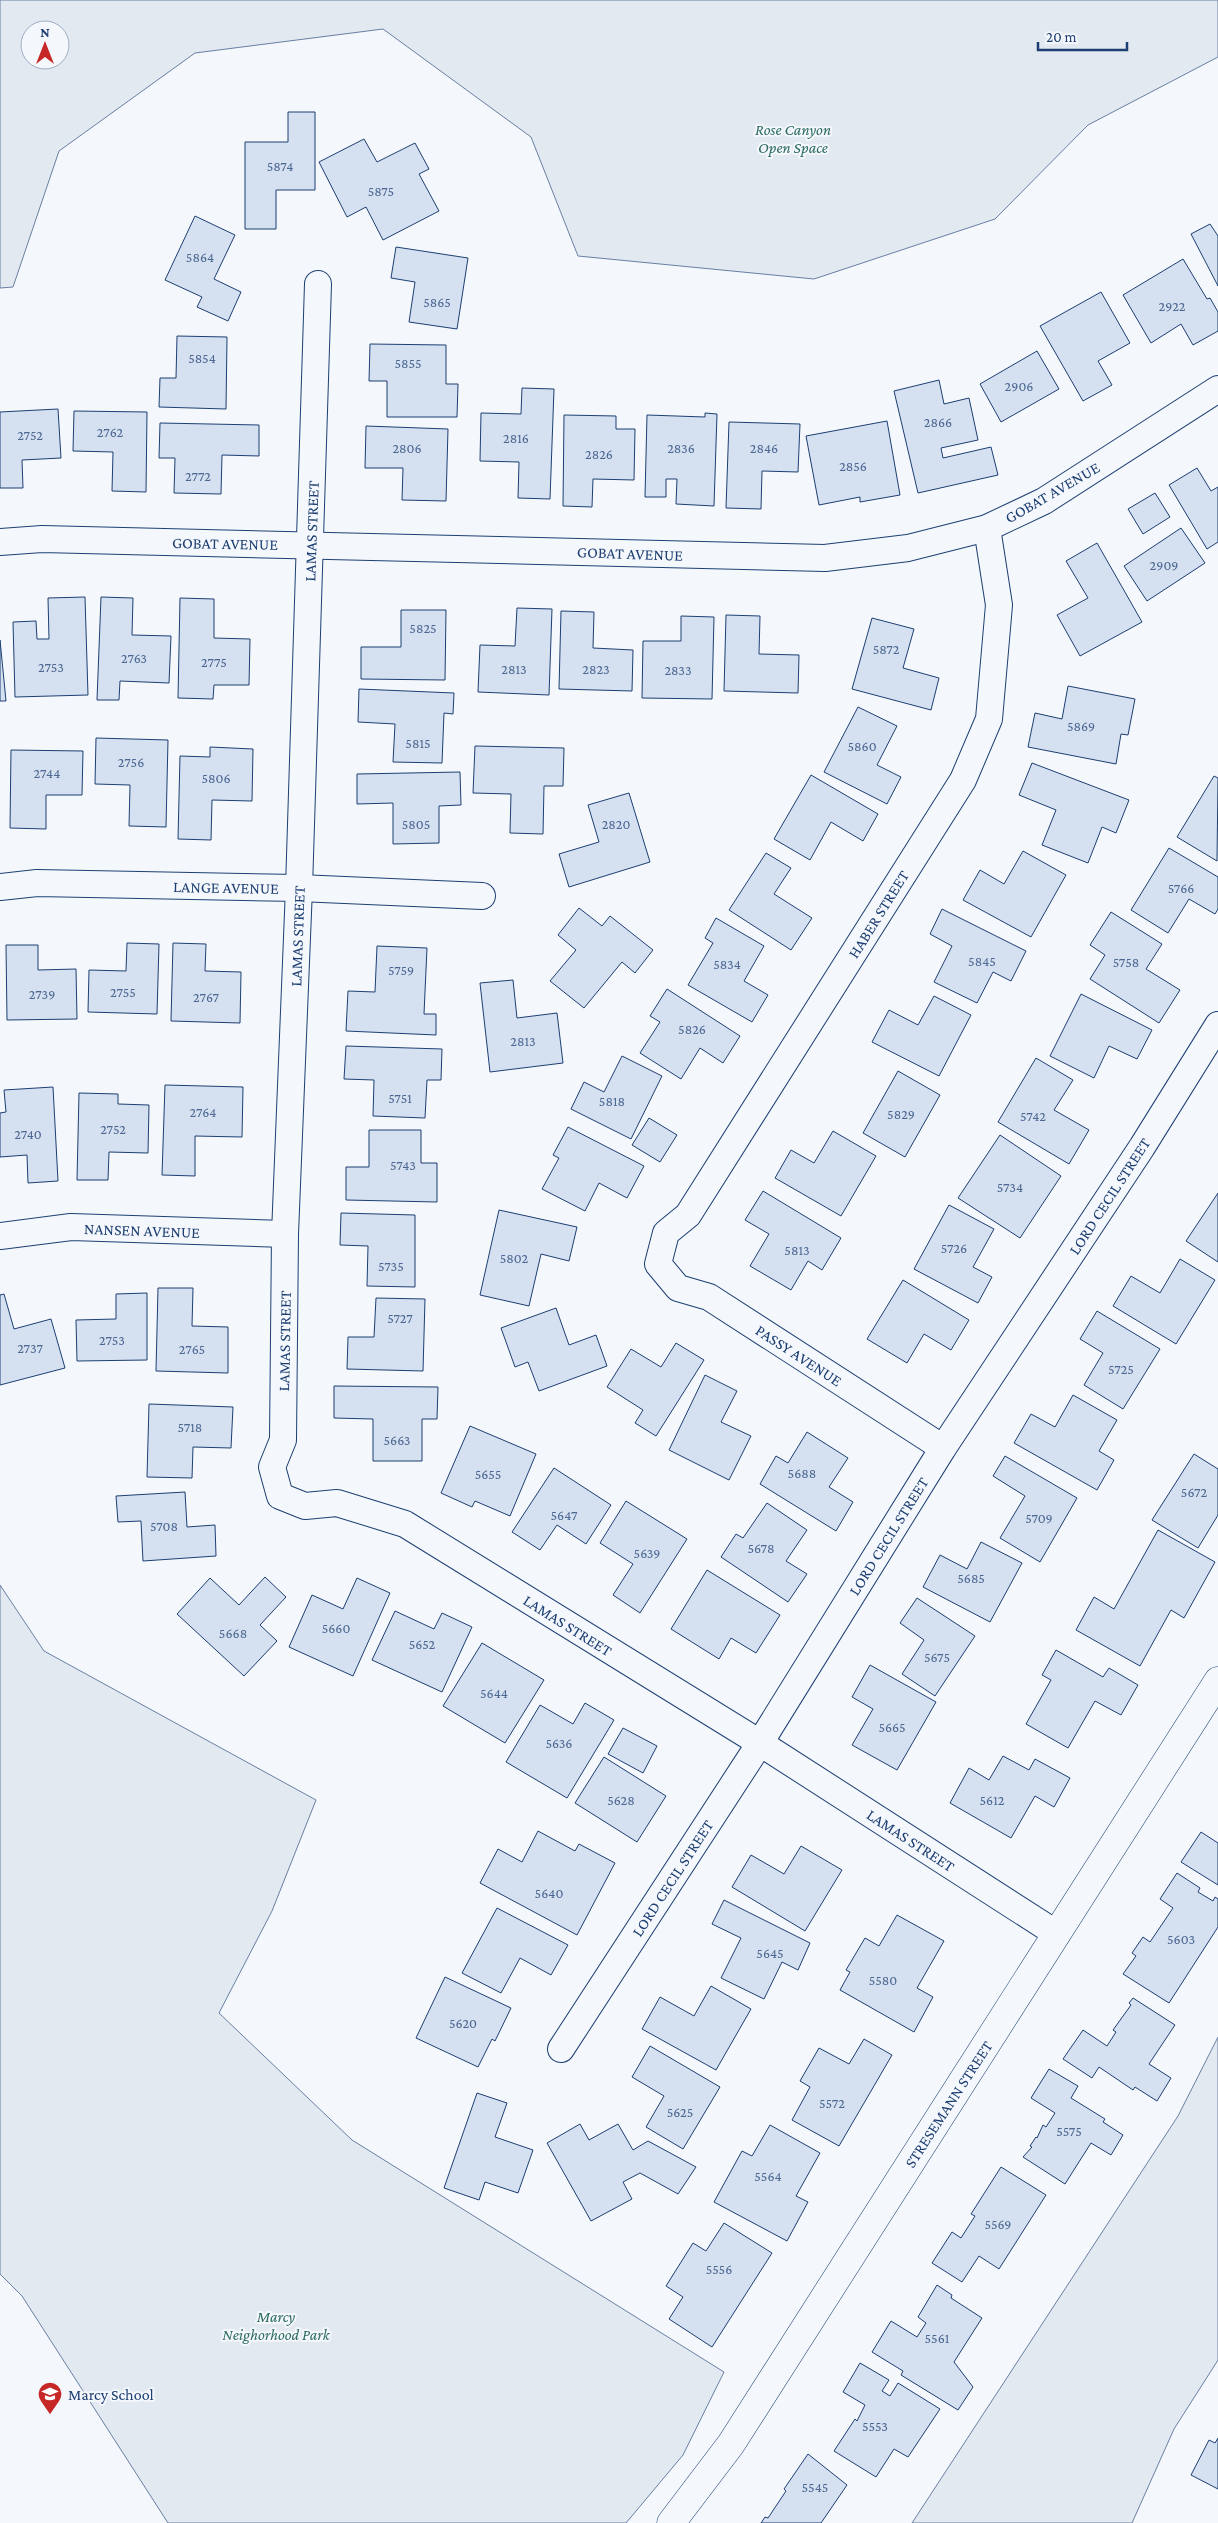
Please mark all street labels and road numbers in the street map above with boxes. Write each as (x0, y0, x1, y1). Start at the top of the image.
street label: GOBAT AVENUE (1002, 458, 1103, 526)
street label: LAMAS STREET (301, 480, 322, 582)
street label: GOBAT AVENUE (172, 534, 278, 553)
street label: GOBAT AVENUE (577, 543, 684, 564)
street label: HABER STREET (845, 867, 912, 961)
street label: LANGE AVENUE (173, 878, 279, 897)
street label: LAMAS STREET (287, 885, 308, 987)
street label: LORD CECIL STREET (1065, 1135, 1154, 1258)
street label: NANSEN AVENUE (84, 1220, 201, 1241)
street label: LAMAS STREET (275, 1290, 294, 1392)
street label: PASSY AVENUE (753, 1321, 845, 1390)
street label: LORD CECIL STREET (845, 1474, 932, 1598)
street label: LAMAS STREET (520, 1591, 615, 1660)
street label: LAMAS STREET (864, 1806, 958, 1875)
street label: LORD CECIL STREET (628, 1817, 717, 1940)
street label: STRESEMANN STREET (901, 2038, 996, 2171)

